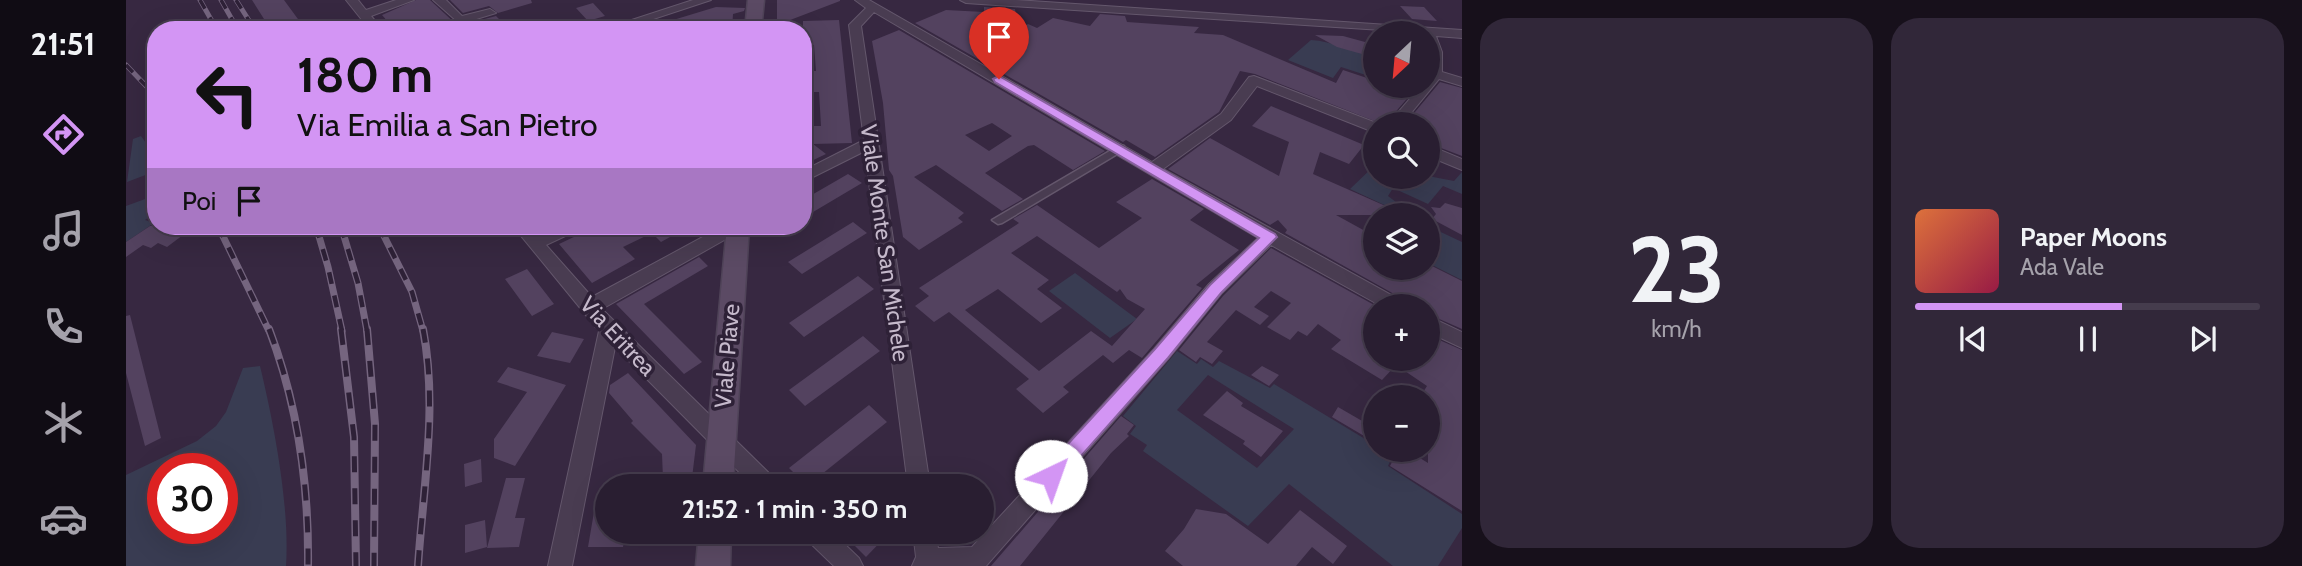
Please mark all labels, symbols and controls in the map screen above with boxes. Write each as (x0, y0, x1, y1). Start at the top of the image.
pin (969, 7, 1029, 79)
icon: arrive (980, 18, 1018, 56)
north arrow (1363, 21, 1440, 98)
map controls (1363, 21, 1440, 462)
text: 21:51 (31, 24, 95, 63)
text: 180 m (297, 45, 433, 104)
icon: left (182, 49, 273, 140)
text: Via Emilia a San Pietro (297, 105, 598, 144)
icon: directions (39, 110, 88, 159)
button: search (1363, 112, 1440, 189)
street label: Viale Monte San Michele (854, 123, 916, 364)
icon: arrive (230, 182, 268, 220)
text: Poi (182, 185, 216, 217)
button: layers (1363, 203, 1440, 280)
icon: music (39, 206, 88, 255)
text: 23 (1628, 214, 1725, 325)
text: Paper Moons (2020, 221, 2167, 253)
text: Ada Vale (2020, 253, 2104, 281)
street label: Via Eritrea (574, 290, 662, 382)
button: + (1363, 294, 1440, 371)
icon: phone (39, 302, 88, 351)
street label: Viale Piave (708, 302, 746, 409)
text: km/h (1651, 315, 1702, 343)
icon: previous (1954, 320, 1992, 358)
icon: pause (2069, 320, 2107, 358)
icon: next (2184, 320, 2222, 358)
button: − (1363, 385, 1440, 462)
icon: climate (39, 398, 88, 447)
position arrow (1014, 439, 1088, 513)
speed limit sign: 30 (147, 453, 238, 544)
text: 21:52 · 1 min · 350 m (682, 493, 907, 525)
icon: car (39, 494, 88, 543)

